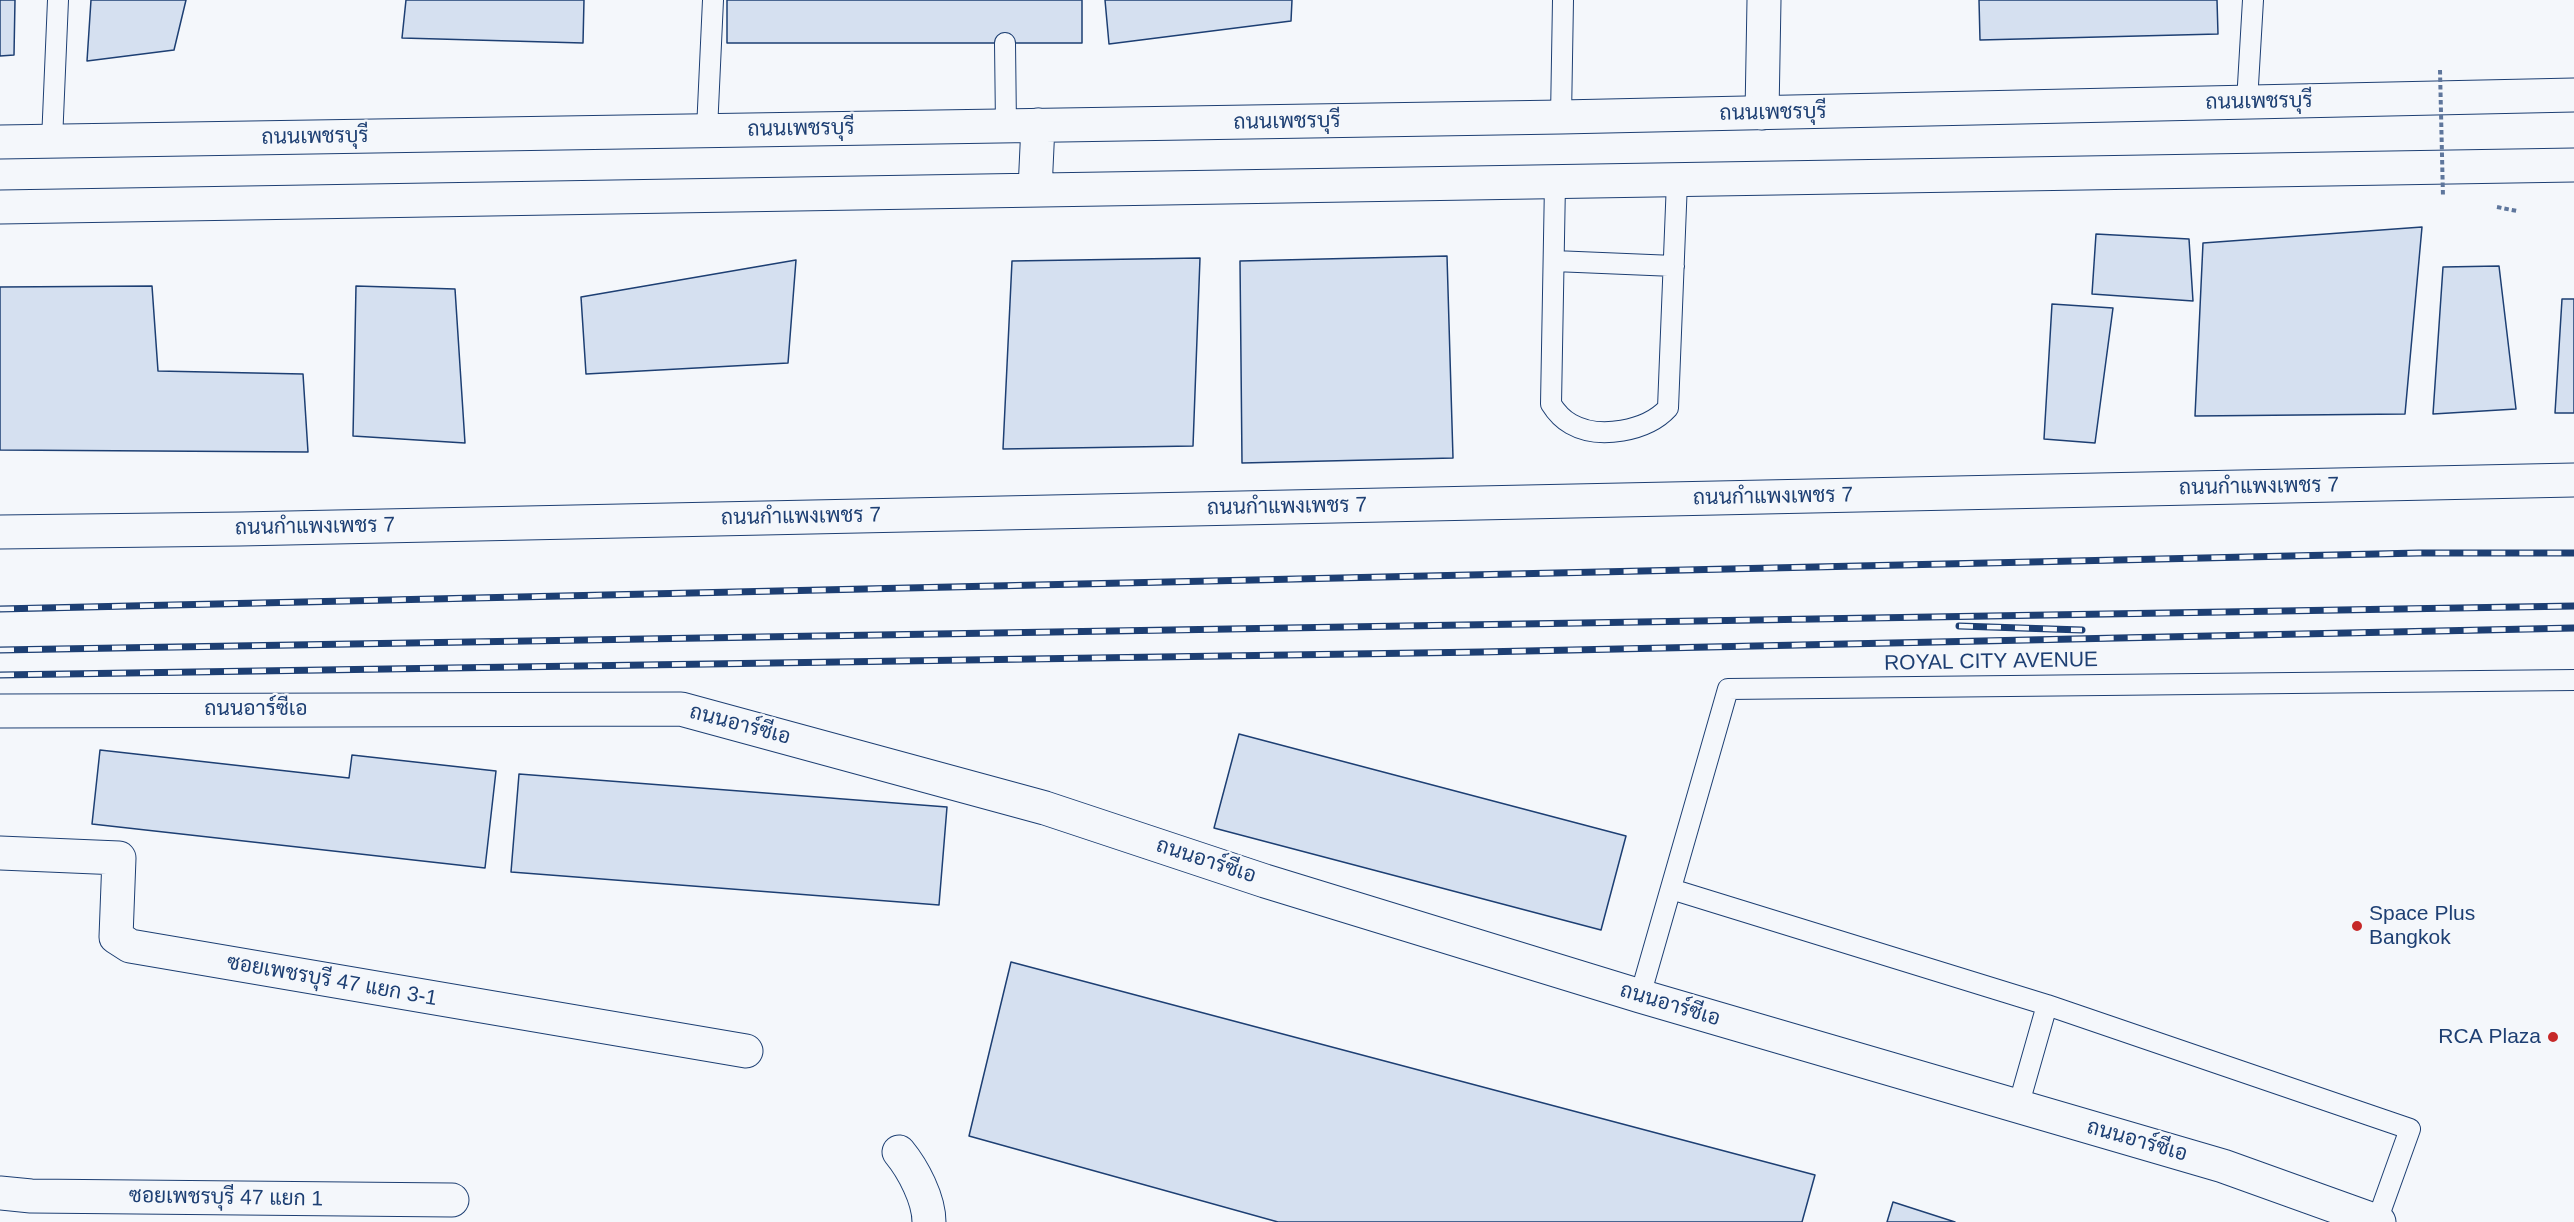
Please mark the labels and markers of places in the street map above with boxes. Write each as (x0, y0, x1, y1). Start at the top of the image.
place label: Space Plus Bangkok (2369, 901, 2475, 951)
marker: Space Plus Bangkok (2350, 919, 2364, 933)
place label: RCA Plaza (2438, 1024, 2541, 1050)
marker: RCA Plaza (2546, 1030, 2560, 1044)

